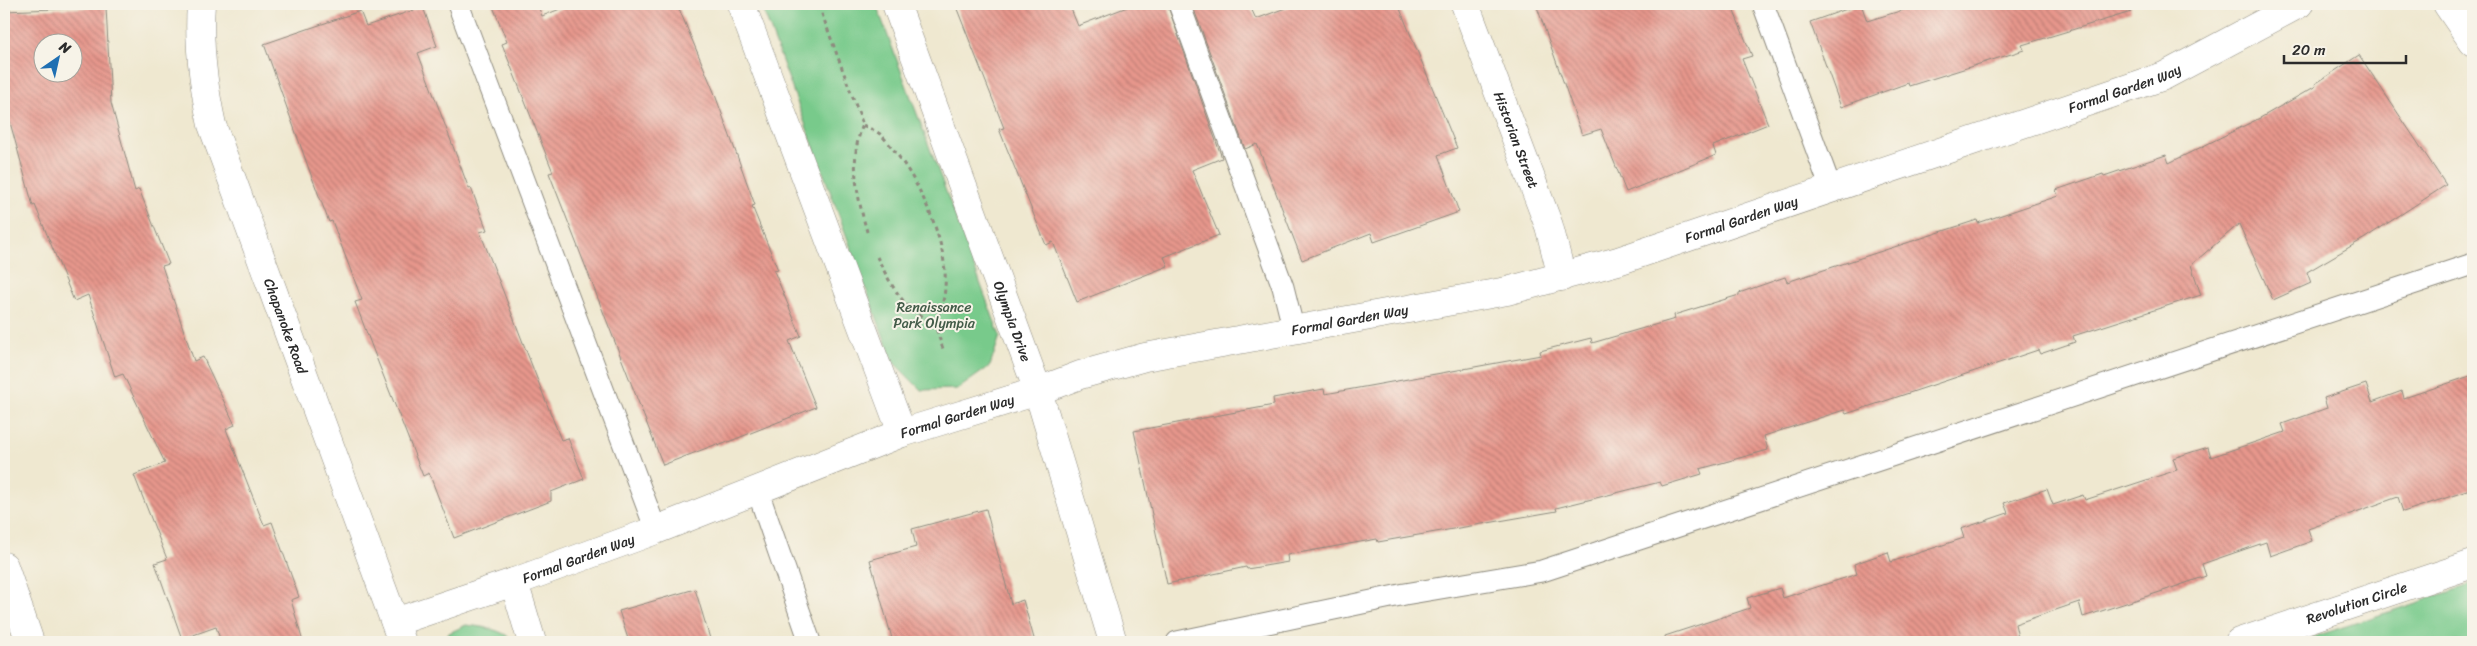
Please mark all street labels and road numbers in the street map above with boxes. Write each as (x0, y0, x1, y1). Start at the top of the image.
street label: Formal Garden Way (2065, 56, 2186, 120)
street label: Historian Street (1487, 87, 1546, 192)
street label: Formal Garden Way (1681, 188, 1802, 250)
street label: Chapanoke Road (257, 274, 315, 379)
street label: Olympia Drive (986, 277, 1039, 365)
street label: Formal Garden Way (1289, 297, 1411, 343)
street label: Formal Garden Way (897, 386, 1018, 445)
street label: Formal Garden Way (518, 526, 639, 591)
street label: Revolution Circle (2303, 574, 2411, 631)

